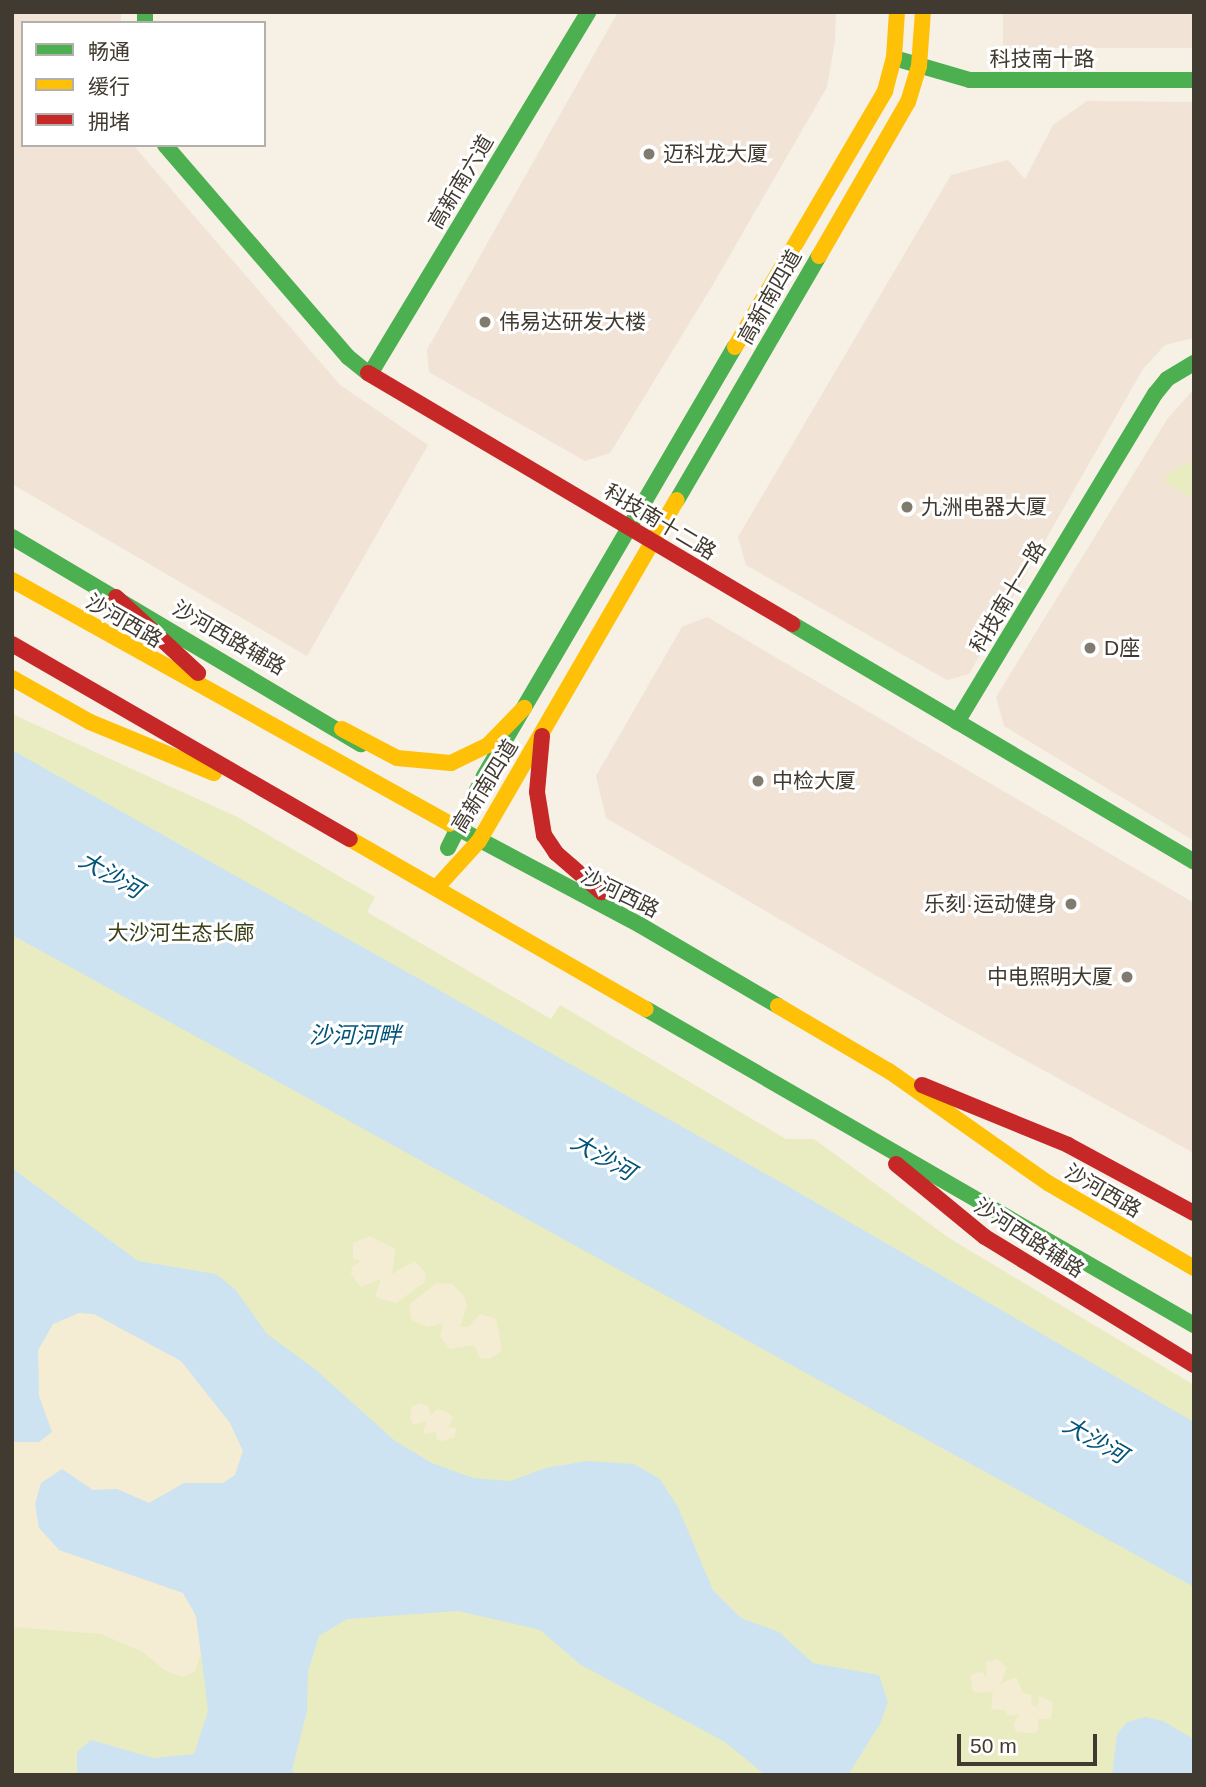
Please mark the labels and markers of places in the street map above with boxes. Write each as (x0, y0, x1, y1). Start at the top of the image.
place label: 迈科龙大厦 (663, 141, 768, 167)
marker: 迈科龙大厦 (641, 146, 657, 162)
place label: 伟易达研发大楼 (499, 309, 646, 335)
marker: 伟易达研发大楼 (477, 314, 493, 330)
place label: 九洲电器大厦 (921, 494, 1047, 520)
marker: 九洲电器大厦 (899, 499, 915, 515)
place label: D座 (1104, 635, 1140, 661)
marker: D座 (1082, 640, 1098, 656)
place label: 中检大厦 (772, 768, 856, 794)
marker: 中检大厦 (750, 773, 766, 789)
place label: 乐刻·运动健身 (924, 891, 1057, 917)
marker: 乐刻·运动健身 (1063, 896, 1079, 912)
place label: 中电照明大厦 (987, 964, 1113, 990)
marker: 中电照明大厦 (1119, 969, 1135, 985)

